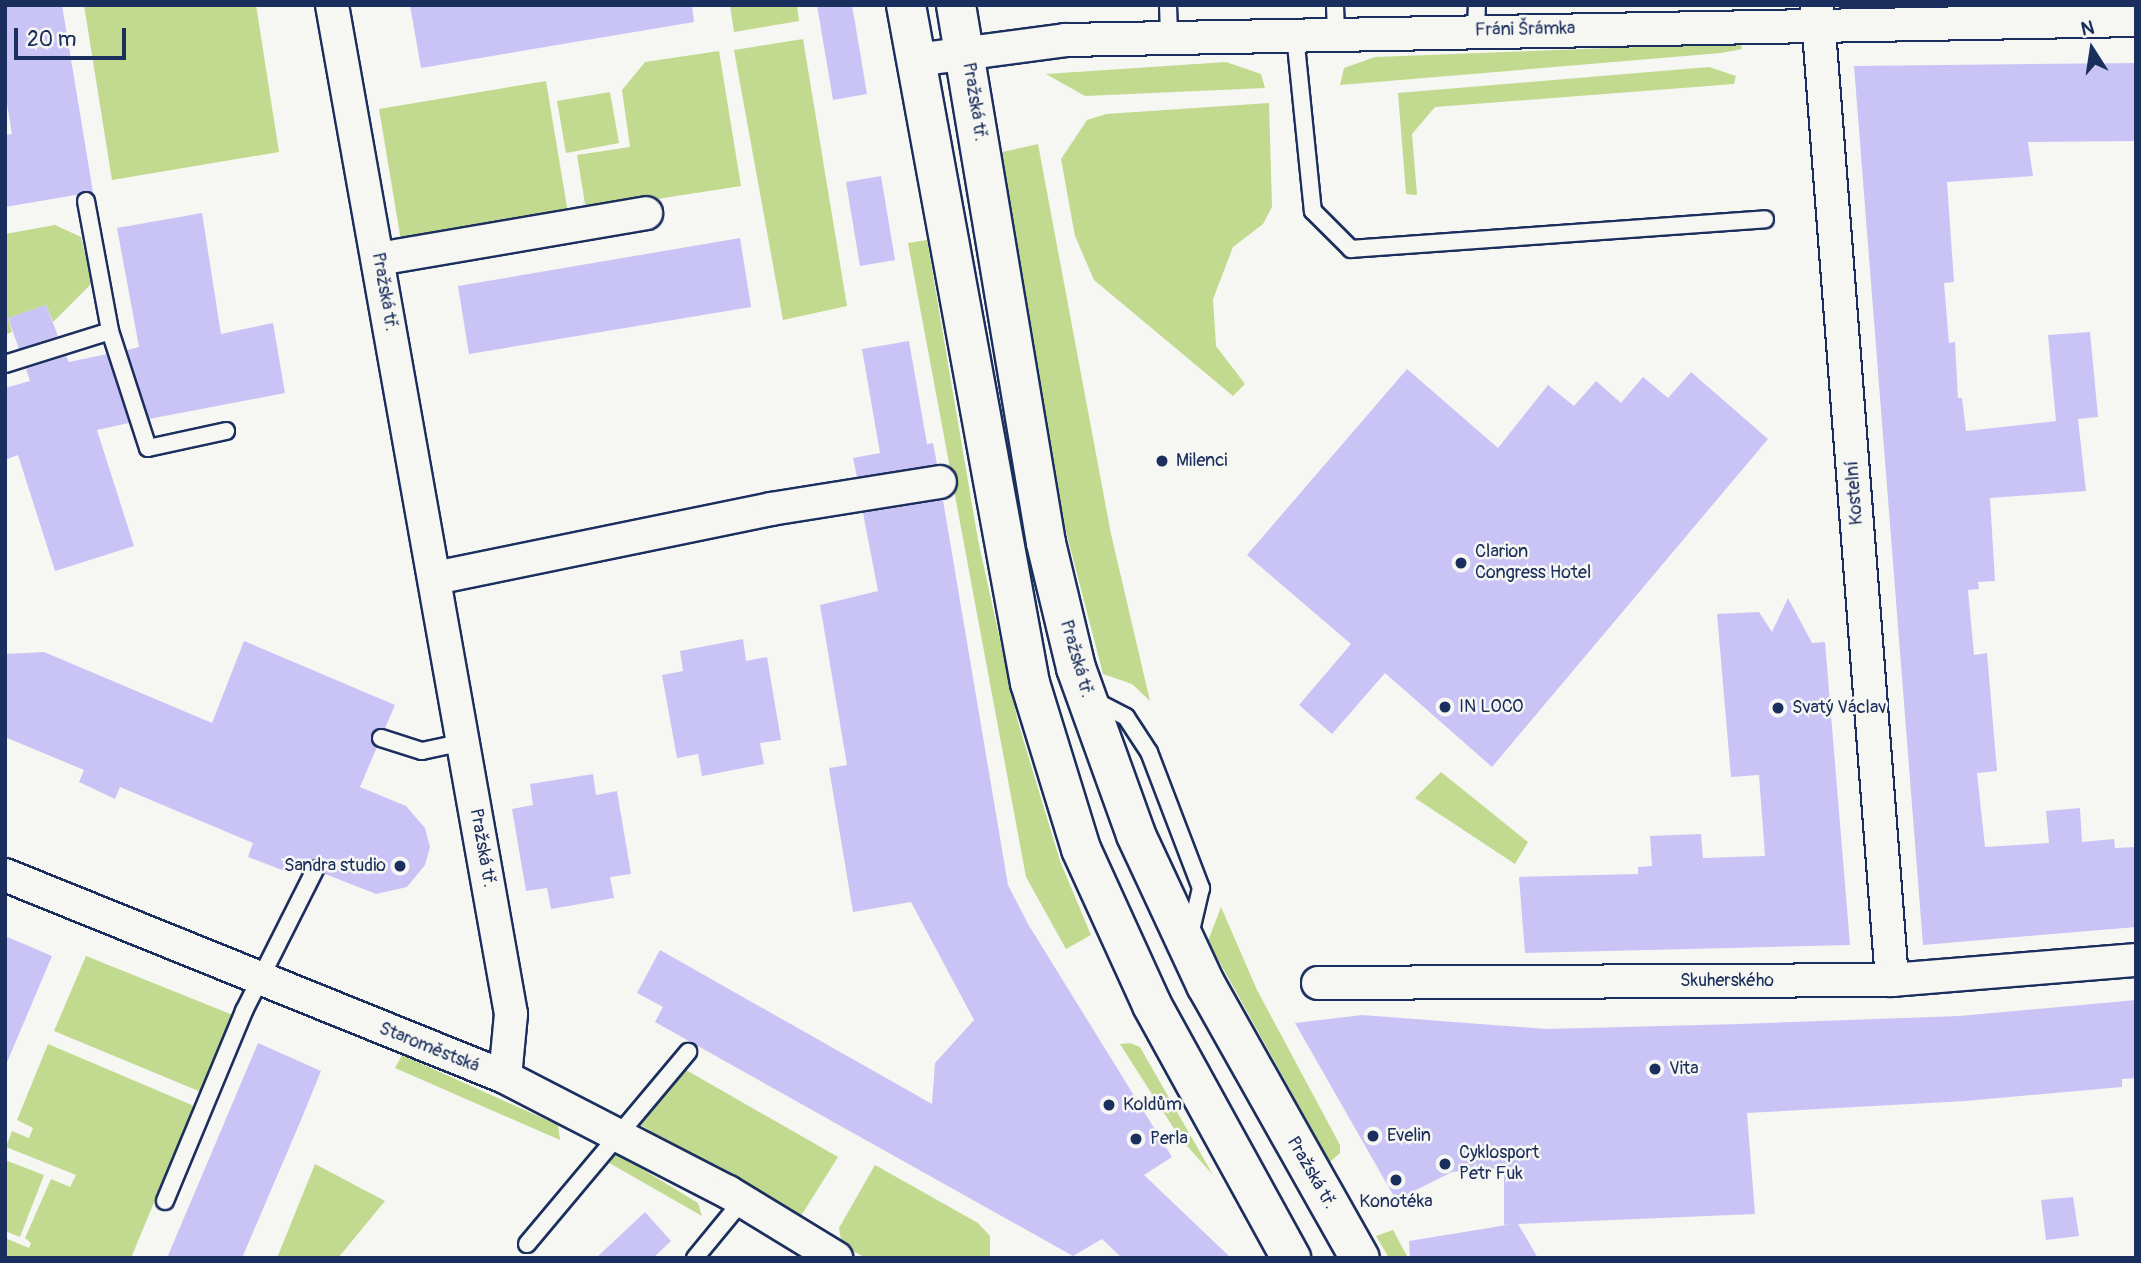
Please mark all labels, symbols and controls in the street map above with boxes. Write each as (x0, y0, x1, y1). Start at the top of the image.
scale bar (18, 14, 130, 58)
north arrow (2057, 14, 2127, 84)
text: N (2079, 15, 2096, 42)
street label: Fráni Šrámka (1475, 18, 1575, 42)
text: 20 m (27, 26, 76, 53)
street label: Pražská tř. (957, 61, 991, 143)
street label: Pražská tř. (366, 251, 402, 333)
place label: Milenci (1176, 450, 1227, 472)
marker: Milenci (1154, 453, 1170, 469)
street label: Kostelní (1842, 460, 1868, 526)
place label: Clarion Congress Hotel (1475, 542, 1591, 584)
marker: Clarion Congress Hotel (1453, 555, 1469, 571)
street label: Pražská tř. (1055, 618, 1097, 700)
place label: IN LOCO (1459, 696, 1524, 718)
place label: Svatý Václav (1792, 697, 1886, 719)
marker: IN LOCO (1437, 699, 1453, 715)
marker: Svatý Václav (1770, 700, 1786, 716)
street label: Pražská tř. (464, 807, 500, 889)
place label: Sandra studio (284, 855, 386, 877)
marker: Sandra studio (392, 858, 408, 874)
street label: Skuherského (1680, 970, 1774, 992)
street label: Staroměstská (376, 1018, 482, 1078)
place label: Vita (1669, 1058, 1699, 1080)
marker: Vita (1647, 1061, 1663, 1077)
place label: Koldům (1123, 1094, 1182, 1116)
marker: Koldům (1101, 1097, 1117, 1113)
place label: Evelin (1387, 1125, 1431, 1147)
place label: Perla (1150, 1128, 1188, 1150)
marker: Evelin (1365, 1128, 1381, 1144)
marker: Perla (1128, 1131, 1144, 1147)
street label: Pražská tř. (1282, 1133, 1340, 1213)
place label: Cyklosport Petr Fuk (1459, 1143, 1539, 1186)
marker: Cyklosport Petr Fuk (1437, 1156, 1453, 1172)
marker: Konotéka (1388, 1172, 1404, 1188)
place label: Konotéka (1359, 1191, 1433, 1213)

